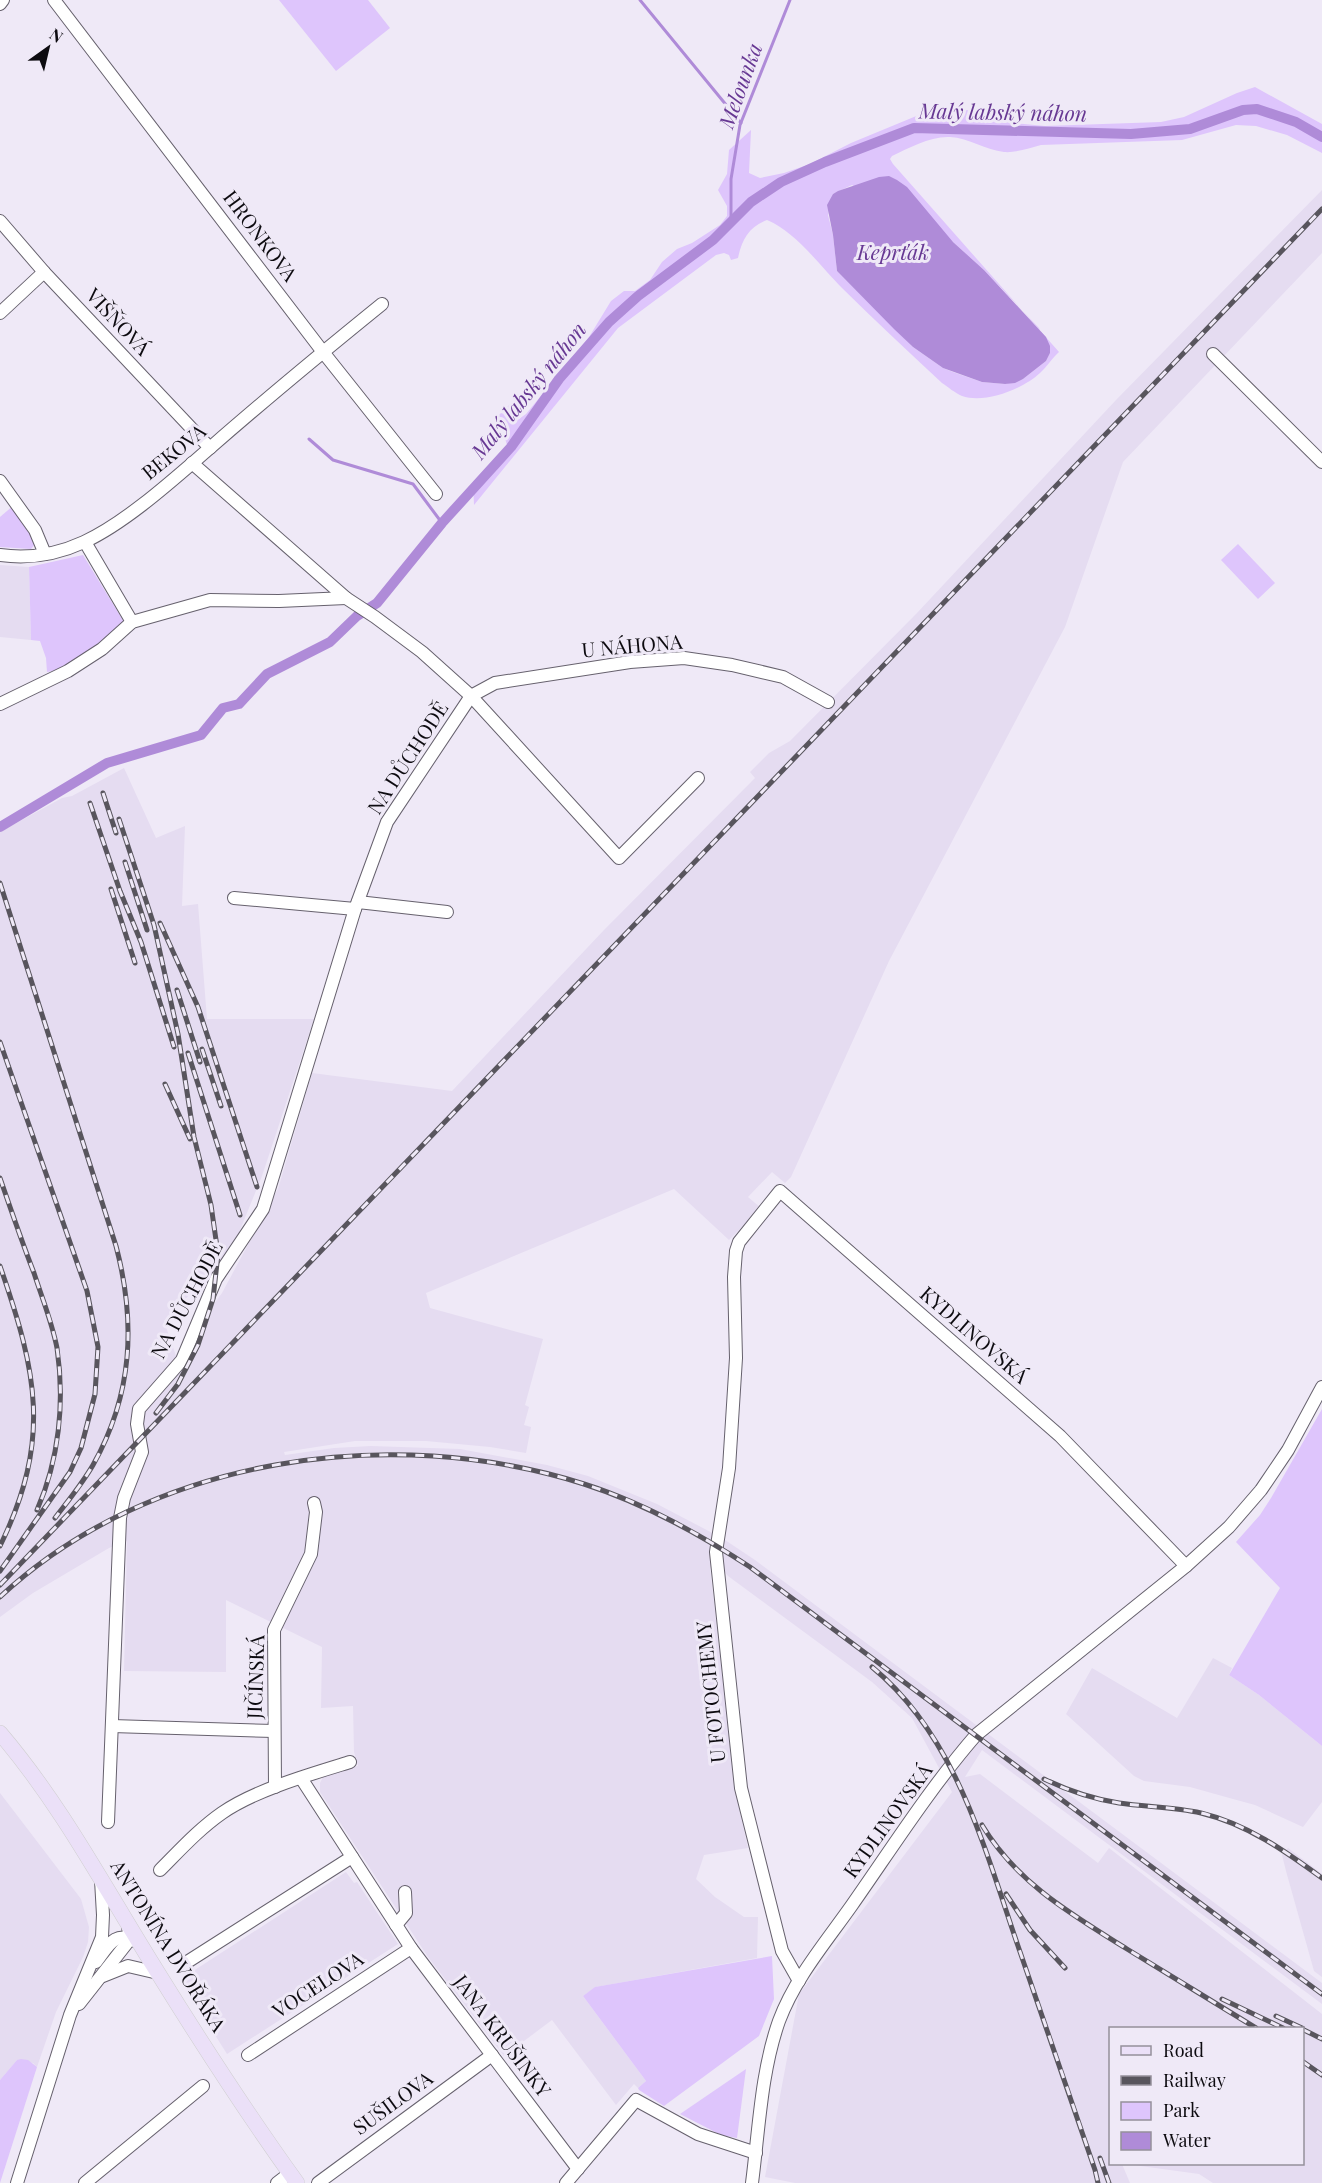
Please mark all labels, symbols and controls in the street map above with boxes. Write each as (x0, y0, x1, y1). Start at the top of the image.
north arrow (18, 18, 78, 78)
text: N (46, 23, 68, 47)
water label: Melounka (710, 39, 767, 133)
water label: Malý labský náhon (918, 96, 1087, 126)
street label: HRONKOVA (218, 184, 305, 286)
water label: Keprťák (856, 237, 929, 265)
street label: VIŠŇOVÁ (80, 281, 157, 361)
water label: Malý labský náhon (463, 316, 591, 465)
street label: BEKOVA (135, 416, 211, 485)
street label: U NÁHONA (580, 627, 684, 662)
street label: NA DŮCHODĚ (360, 696, 453, 819)
street label: NA DŮCHODĚ (143, 1236, 228, 1363)
street label: KYDLINOVSKÁ (915, 1279, 1035, 1389)
street label: U FOTOCHEMY (689, 1620, 730, 1764)
street label: JIČÍNSKÁ (240, 1634, 269, 1721)
street label: KYDLINOVSKÁ (836, 1757, 938, 1883)
street label: ANTONÍNA DVOŘÁKA (105, 1853, 233, 2037)
street label: VOCELOVA (266, 1944, 368, 2024)
street label: JANA KRUŠINKY (448, 1968, 558, 2102)
legend (1109, 2027, 1304, 2165)
text: Road (1163, 2038, 1204, 2062)
street label: SUŠILOVA (347, 2064, 438, 2140)
text: Railway (1163, 2068, 1226, 2092)
text: Park (1163, 2098, 1200, 2122)
text: Water (1162, 2128, 1211, 2152)

